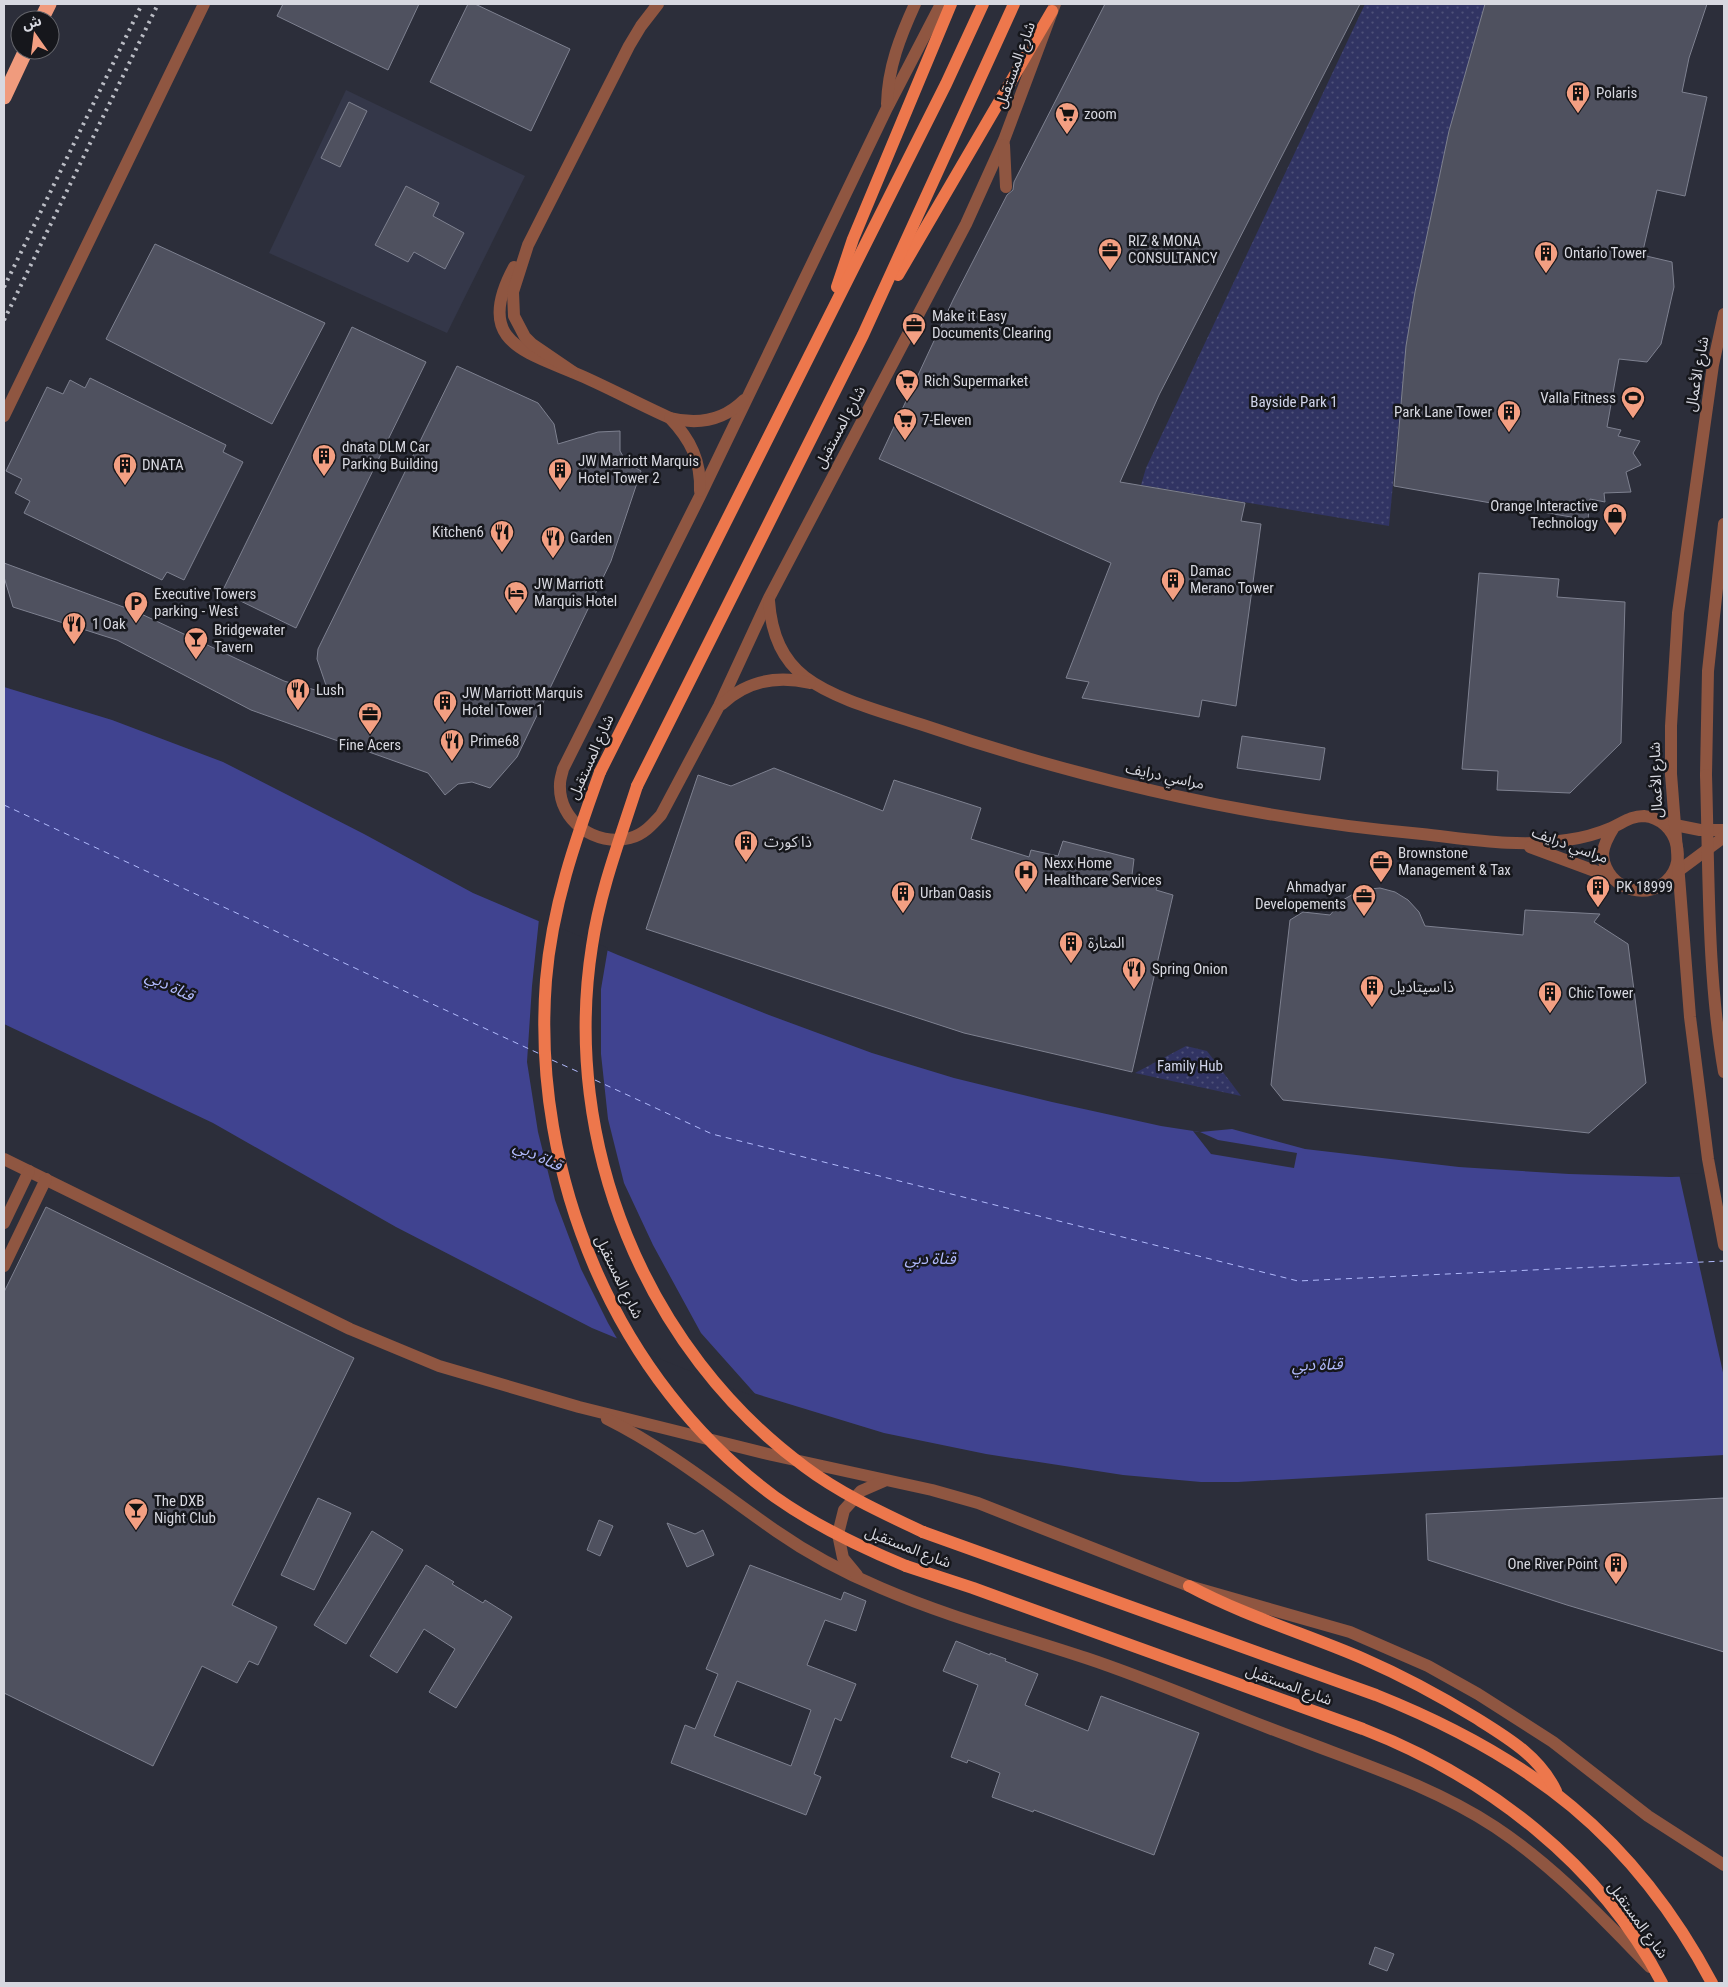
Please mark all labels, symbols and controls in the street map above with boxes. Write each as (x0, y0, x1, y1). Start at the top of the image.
north arrow (10, 10, 60, 60)
text: ش (21, 12, 43, 32)
street label: شارع المستقبل (991, 19, 1042, 112)
building icon: Polaris (1565, 80, 1591, 114)
place label: Polaris (1596, 84, 1637, 102)
supermarket icon: zoom (1054, 101, 1080, 135)
place label: zoom (1084, 105, 1117, 123)
place label: RIZ & MONA CONSULTANCY (1128, 232, 1218, 267)
office icon: RIZ & MONA CONSULTANCY (1097, 237, 1123, 271)
building icon: Ontario Tower (1533, 240, 1559, 274)
place label: Ontario Tower (1564, 244, 1647, 262)
place label: Make it Easy Documents Clearing (932, 307, 1051, 342)
office icon: Make it Easy Documents Clearing (901, 312, 927, 346)
street label: شارع الأعمال (1682, 335, 1715, 413)
supermarket icon: Rich Supermarket (894, 368, 920, 402)
place label: Rich Supermarket (924, 372, 1028, 390)
street label: شارع المستقبل (811, 383, 872, 473)
sports icon: Valla Fitness (1620, 385, 1646, 419)
place label: Valla Fitness (1540, 389, 1616, 407)
park label: Bayside Park 1 (1250, 393, 1338, 411)
building icon: Park Lane Tower (1496, 399, 1522, 433)
place label: Park Lane Tower (1394, 403, 1492, 421)
supermarket icon: 7-Eleven (892, 407, 918, 441)
place label: 7-Eleven (922, 411, 972, 429)
place label: dnata DLM Car Parking Building (342, 438, 438, 473)
building icon: dnata DLM Car Parking Building (311, 443, 337, 477)
building icon: DNATA (112, 452, 138, 486)
place label: JW Marriott Marquis Hotel Tower 2 (578, 452, 699, 487)
place label: DNATA (142, 456, 184, 474)
building icon: JW Marriott Marquis Hotel Tower 2 (547, 457, 573, 491)
place label: Orange Interactive Technology (1490, 497, 1598, 532)
shop icon: Orange Interactive Technology (1602, 502, 1628, 536)
restaurant icon: Kitchen6 (489, 519, 515, 553)
place label: Kitchen6 (432, 523, 484, 541)
restaurant icon: Garden (540, 525, 566, 559)
place label: Garden (570, 529, 612, 547)
place label: Damac Merano Tower (1190, 562, 1274, 597)
building icon: Damac Merano Tower (1160, 567, 1186, 601)
place label: JW Marriott Marquis Hotel (534, 575, 617, 610)
hotel icon: JW Marriott Marquis Hotel (503, 580, 529, 614)
place label: Executive Towers parking - West (154, 585, 256, 620)
parking icon: Executive Towers parking - West (123, 590, 149, 624)
restaurant icon: 1 Oak (61, 611, 87, 645)
place label: 1 Oak (92, 615, 126, 633)
place label: Bridgewater Tavern (214, 621, 285, 656)
bar icon: Bridgewater Tavern (183, 626, 209, 660)
restaurant icon: Lush (285, 677, 311, 711)
place label: Lush (316, 681, 344, 699)
place label: JW Marriott Marquis Hotel Tower 1 (462, 684, 583, 719)
building icon: JW Marriott Marquis Hotel Tower 1 (432, 689, 458, 723)
office icon: Fine Acers (357, 701, 383, 735)
street label: شارع المستقبل (564, 712, 621, 803)
restaurant icon: Prime68 (439, 728, 465, 762)
place label: Prime68 (470, 732, 519, 750)
place label: Fine Acers (339, 736, 401, 754)
street label: شارع الأعمال (1646, 741, 1669, 818)
street label: مراسي درايف (1123, 759, 1206, 796)
street label: مراسي درايف (1528, 823, 1611, 869)
building icon: ذا كورت (733, 829, 759, 863)
place label: ذا كورت (764, 833, 812, 851)
place label: Brownstone Management & Tax (1398, 844, 1511, 879)
office icon: Brownstone Management & Tax (1368, 849, 1394, 883)
place label: Nexx Home Healthcare Services (1044, 854, 1162, 889)
hospital icon: Nexx Home Healthcare Services (1013, 859, 1039, 893)
building icon: PK 18999 (1585, 874, 1611, 908)
place label: Ahmadyar Developements (1255, 878, 1346, 913)
place label: PK 18999 (1616, 878, 1673, 896)
building icon: Urban Oasis (890, 880, 916, 914)
office icon: Ahmadyar Developements (1351, 883, 1377, 917)
place label: Urban Oasis (920, 884, 992, 902)
building icon: المنارة (1058, 930, 1084, 964)
place label: المنارة (1088, 934, 1125, 952)
restaurant icon: Spring Onion (1121, 956, 1147, 990)
place label: Spring Onion (1152, 960, 1228, 978)
water label: قناة دبي (141, 966, 198, 1009)
building icon: ذا سيتاديل (1359, 974, 1385, 1008)
place label: ذا سيتاديل (1390, 978, 1454, 996)
building icon: Chic Tower (1537, 980, 1563, 1014)
place label: Chic Tower (1568, 984, 1634, 1002)
park label: Family Hub (1157, 1057, 1223, 1075)
water label: قناة دبي (509, 1136, 566, 1179)
street label: شارع المستقبل (588, 1232, 647, 1323)
water label: قناة دبي (904, 1249, 957, 1272)
water label: قناة دبي (1291, 1354, 1344, 1379)
place label: The DXB Night Club (154, 1492, 216, 1527)
bar icon: The DXB Night Club (123, 1497, 149, 1531)
street label: شارع المستقبل (861, 1522, 954, 1575)
building icon: One River Point (1603, 1551, 1629, 1585)
place label: One River Point (1508, 1555, 1598, 1573)
street label: شارع المستقبل (1242, 1661, 1335, 1712)
street label: شارع المستقبل (1602, 1878, 1672, 1964)

